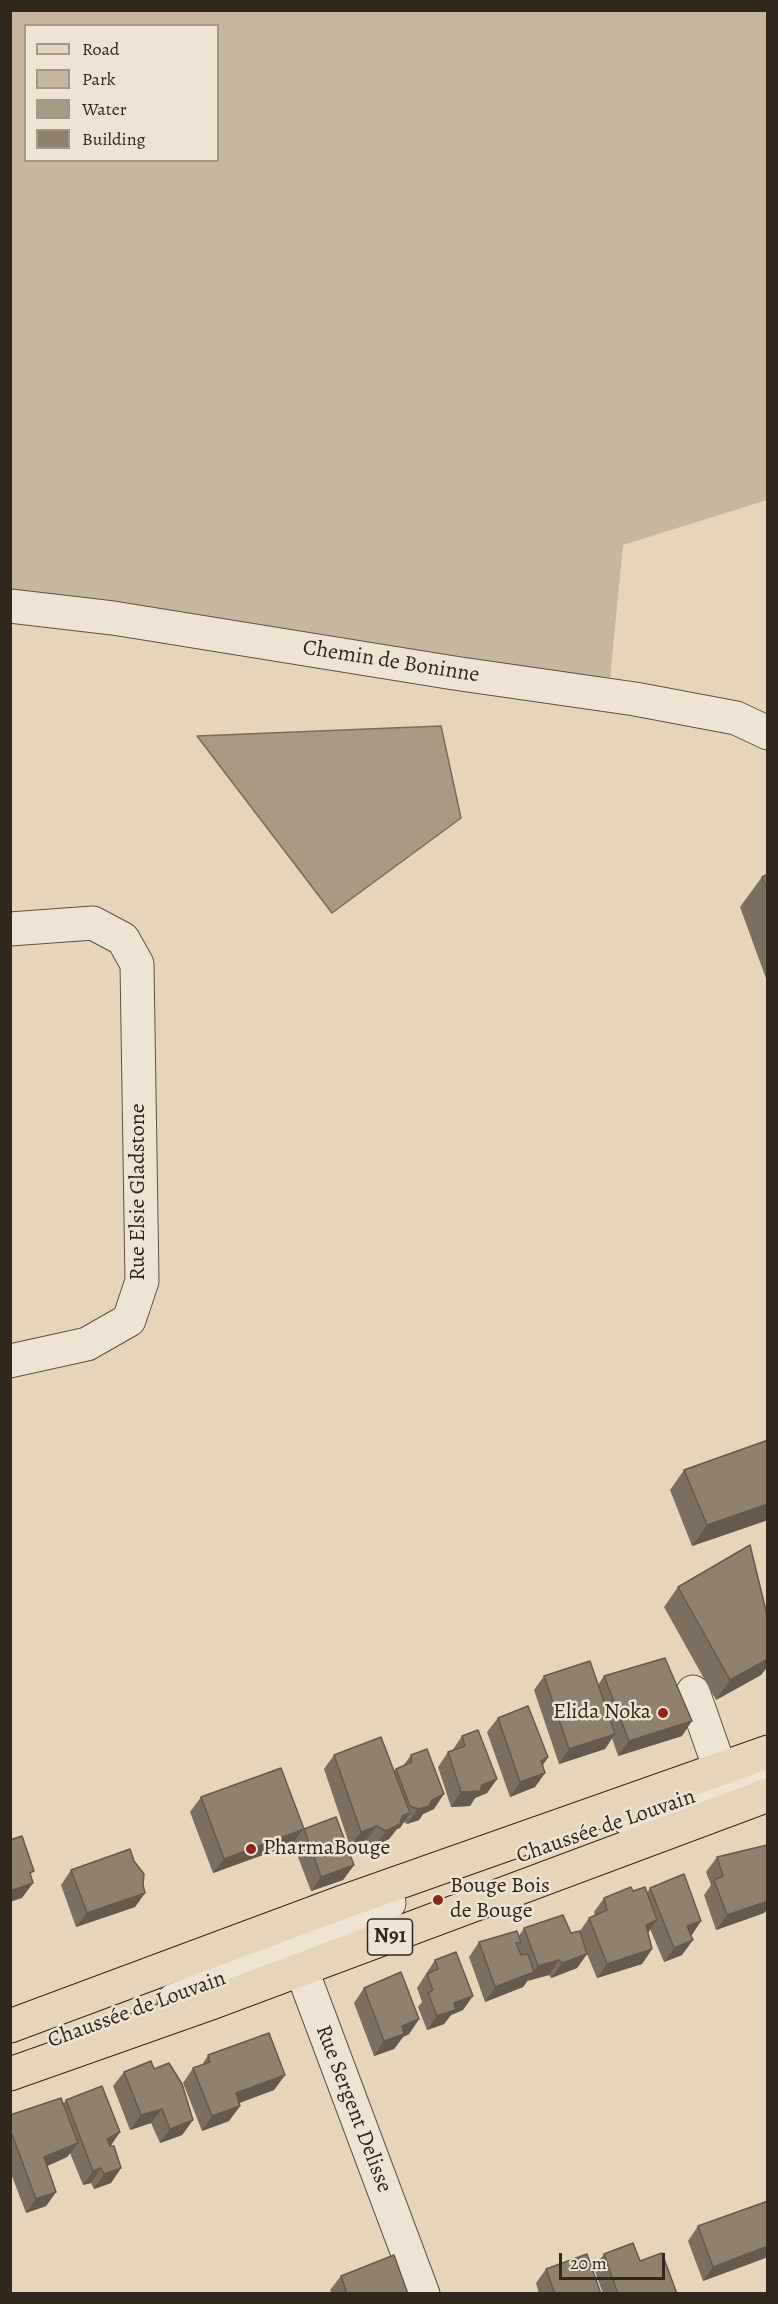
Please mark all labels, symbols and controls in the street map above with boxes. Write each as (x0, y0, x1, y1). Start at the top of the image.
legend (24, 24, 219, 162)
text: Road (82, 37, 119, 61)
text: Park (82, 67, 116, 91)
text: Water (82, 97, 127, 121)
text: Building (82, 127, 146, 151)
street label: Chemin de Boninne (301, 635, 481, 689)
street label: Rue Elsie Gladstone (126, 1103, 152, 1281)
place label: Elida Noka (553, 1700, 651, 1726)
marker: Elida Noka (656, 1706, 670, 1720)
street label: Chaussée de Louvain (513, 1784, 699, 1870)
place label: PharmaBouge (263, 1836, 390, 1862)
marker: PharmaBouge (244, 1842, 258, 1856)
place label: Bouge Bois de Bouge (450, 1874, 550, 1926)
marker: Bouge Bois de Bouge (431, 1893, 445, 1907)
road number: N91 (368, 1919, 412, 1955)
street label: Chaussée de Louvain (44, 1966, 230, 2054)
street label: Rue Sergent Delisse (309, 2021, 397, 2197)
scale bar (562, 2241, 668, 2279)
text: 20 m (570, 2251, 607, 2275)

